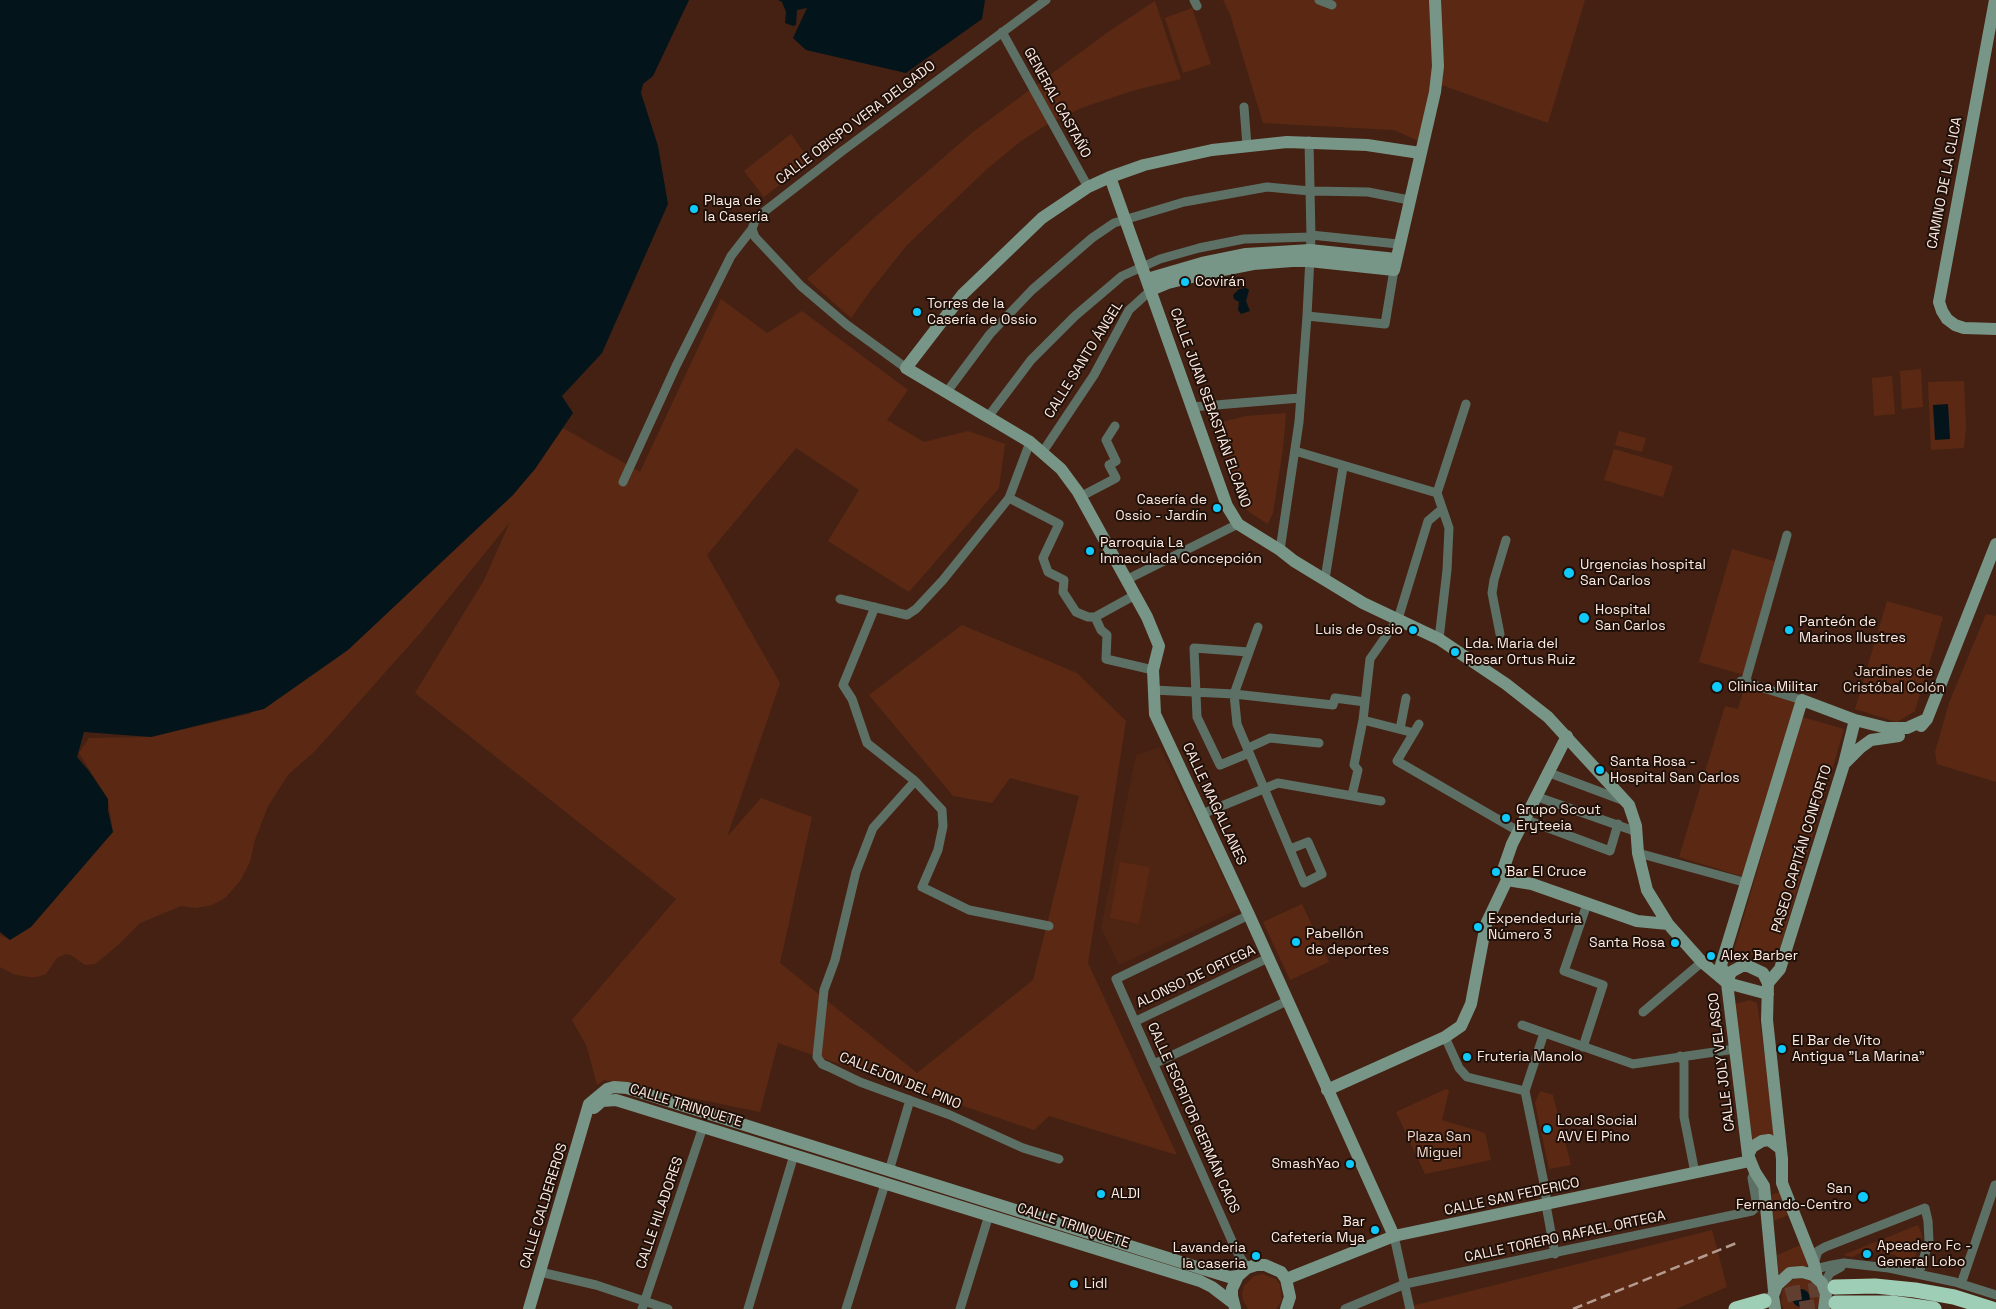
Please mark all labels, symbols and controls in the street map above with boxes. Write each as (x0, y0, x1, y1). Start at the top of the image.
street label: GENERAL CASTAÑO (1020, 45, 1094, 161)
street label: CALLE OBISPO VERA DELGADO (773, 58, 939, 188)
street label: CAMINO DE LA CLICA (1924, 116, 1966, 250)
place label: Playa de la Casería (704, 193, 768, 226)
marker: Playa de la Casería (688, 203, 700, 215)
place label: Covirán (1195, 274, 1245, 290)
marker: Covirán (1179, 276, 1191, 288)
place label: Torres de la Casería de Ossio (927, 296, 1037, 328)
street label: CALLE SANTO ÁNGEL (1041, 298, 1127, 422)
marker: Torres de la Casería de Ossio (911, 306, 923, 318)
street label: CALLE JUAN SEBASTIÁN ELCANO (1166, 306, 1254, 510)
place label: Casería de Ossio - Jardín (1115, 492, 1207, 524)
marker: Casería de Ossio - Jardín (1211, 502, 1223, 514)
place label: Parroquia La Inmaculada Concepción (1100, 535, 1262, 568)
marker: Parroquia La Inmaculada Concepción (1084, 545, 1096, 557)
place label: Urgencias hospital San Carlos (1580, 557, 1706, 590)
marker: Urgencias hospital San Carlos (1562, 566, 1576, 580)
place label: Hospital San Carlos (1595, 602, 1666, 634)
marker: Hospital San Carlos (1577, 611, 1591, 625)
place label: Panteón de Marinos Ilustres (1799, 614, 1906, 646)
place label: Luis de Ossio (1315, 622, 1403, 638)
marker: Luis de Ossio (1407, 624, 1419, 636)
marker: Panteón de Marinos Ilustres (1783, 624, 1795, 636)
place label: Lda. Maria del Rosar Ortus Ruiz (1465, 636, 1575, 669)
marker: Lda. Maria del Rosar Ortus Ruiz (1449, 646, 1461, 658)
park label: Jardines de Cristóbal Colón (1843, 664, 1945, 696)
place label: Clinica Militar (1728, 679, 1818, 695)
marker: Clinica Militar (1710, 680, 1724, 694)
street label: CALLE MAGALLANES (1178, 740, 1250, 868)
place label: Santa Rosa - Hospital San Carlos (1610, 754, 1740, 786)
street label: PASEO CAPITÁN CONFORTO (1768, 763, 1836, 935)
marker: Santa Rosa - Hospital San Carlos (1594, 764, 1606, 776)
place label: Grupo Scout Eryteeia (1516, 802, 1601, 834)
marker: Grupo Scout Eryteeia (1500, 812, 1512, 824)
place label: Bar El Cruce (1506, 864, 1587, 880)
marker: Bar El Cruce (1490, 866, 1502, 878)
place label: Expendeduria Número 3 (1488, 911, 1582, 944)
marker: Expendeduria Número 3 (1472, 921, 1484, 933)
place label: Pabellón de deportes (1306, 926, 1389, 959)
place label: Santa Rosa (1589, 935, 1665, 951)
marker: Pabellón de deportes (1290, 936, 1302, 948)
marker: Santa Rosa (1669, 937, 1681, 949)
street label: ALONSO DE ORTEGA (1134, 942, 1258, 1012)
place label: Alex Barber (1721, 948, 1798, 964)
marker: Alex Barber (1705, 950, 1717, 962)
street label: CALLE JOLY VELASCO (1705, 992, 1739, 1132)
street label: CALLE ESCRITOR GERMÁN CAOS (1143, 1020, 1243, 1216)
place label: El Bar de Vito Antigua "La Marina" (1792, 1033, 1925, 1066)
marker: El Bar de Vito Antigua "La Marina" (1776, 1043, 1788, 1055)
street label: CALLEJON DEL PINO (837, 1049, 963, 1113)
place label: Fruteria Manolo (1477, 1049, 1583, 1065)
marker: Fruteria Manolo (1461, 1051, 1473, 1063)
street label: CALLE TRINQUETE (628, 1081, 744, 1131)
place label: Local Social AVV El Pino (1557, 1113, 1637, 1146)
marker: Local Social AVV El Pino (1541, 1123, 1553, 1135)
park label: Plaza San Miguel (1407, 1129, 1471, 1162)
street label: CALLE CALDEREROS (517, 1141, 571, 1271)
street label: CALLE HILADORES (633, 1155, 687, 1271)
place label: SmashYao (1272, 1156, 1340, 1172)
marker: SmashYao (1344, 1158, 1356, 1170)
street label: CALLE SAN FEDERICO (1443, 1174, 1581, 1220)
place label: San Fernando-Centro (1736, 1181, 1852, 1214)
place label: ALDI (1111, 1186, 1140, 1202)
marker: ALDI (1095, 1188, 1107, 1200)
marker: San Fernando-Centro (1856, 1190, 1870, 1204)
street label: CALLE TRINQUETE (1015, 1200, 1131, 1252)
street label: CALLE TORERO RAFAEL ORTEGA (1463, 1207, 1667, 1267)
place label: Bar Cafetería Mya (1271, 1214, 1365, 1246)
marker: Bar Cafetería Mya (1369, 1224, 1381, 1236)
place label: Apeadero Fc - General Lobo (1877, 1238, 1971, 1270)
place label: Lavanderia la caseria (1173, 1240, 1246, 1272)
marker: Apeadero Fc - General Lobo (1861, 1248, 1873, 1260)
marker: Lavanderia la caseria (1250, 1250, 1262, 1262)
place label: Lidl (1084, 1276, 1108, 1292)
marker: Lidl (1068, 1278, 1080, 1290)

